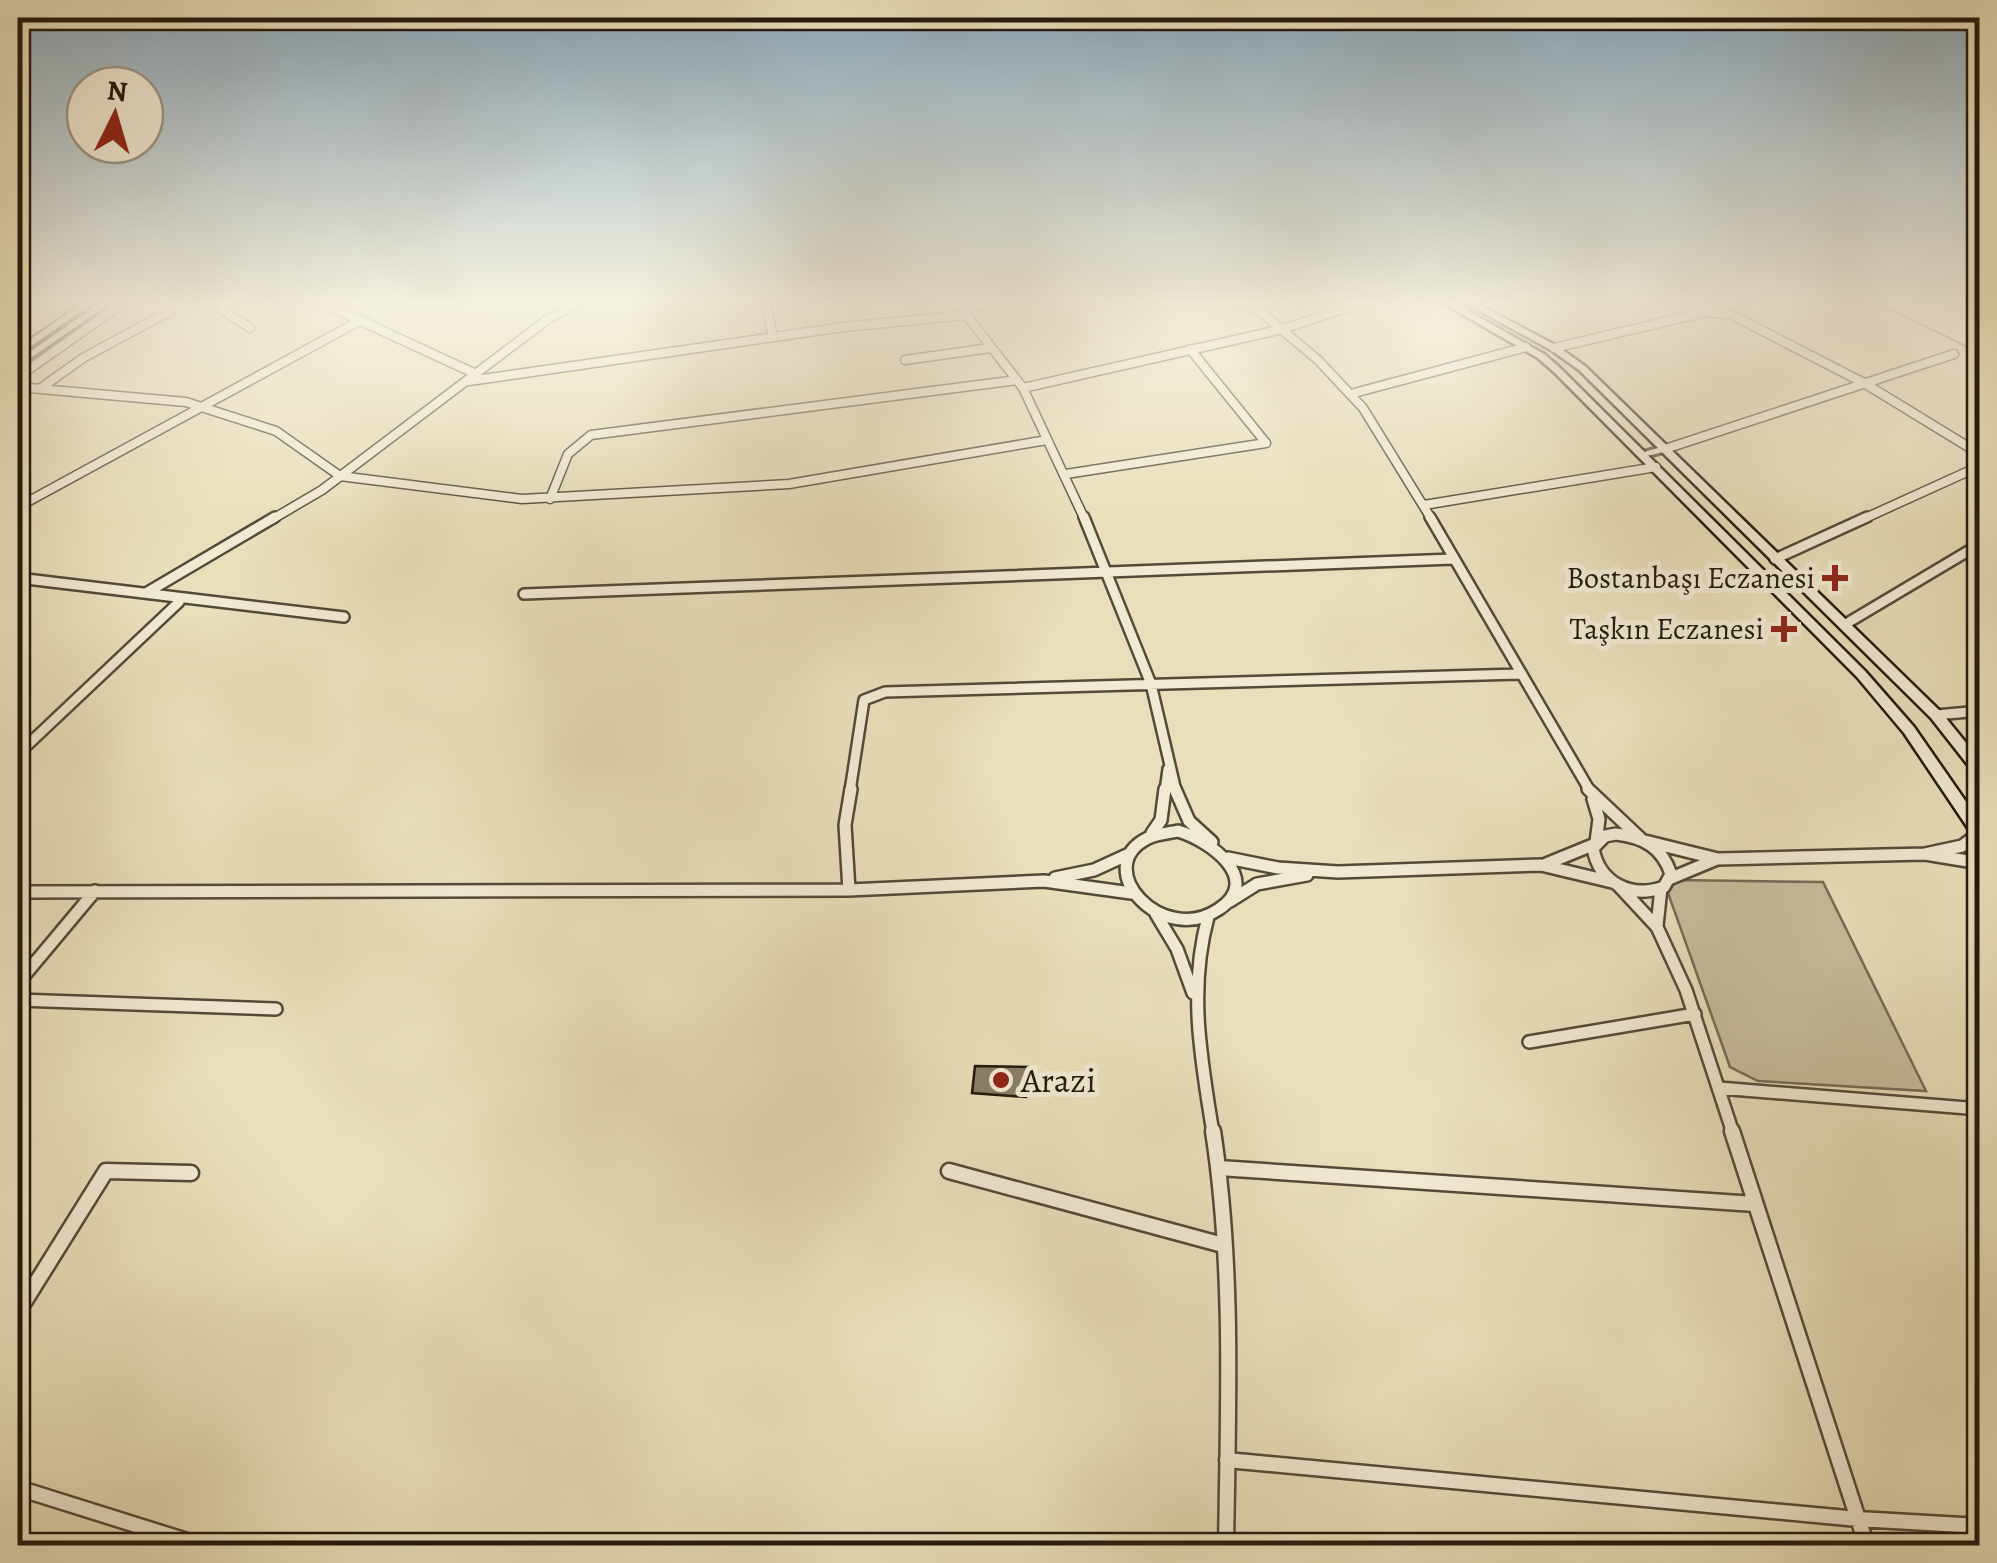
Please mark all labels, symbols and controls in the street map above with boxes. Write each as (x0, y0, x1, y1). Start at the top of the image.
north arrow (65, 65, 165, 165)
text: N (105, 71, 129, 111)
place label: Bostanbaşı Eczanesi (1567, 558, 1815, 598)
marker: Bostanbaşı Eczanesi (1824, 567, 1846, 589)
place label: Taşkın Eczanesi (1569, 609, 1764, 649)
marker: Taşkın Eczanesi (1773, 618, 1795, 640)
place label: Arazi (1020, 1056, 1096, 1104)
marker: Arazi (990, 1069, 1012, 1091)

